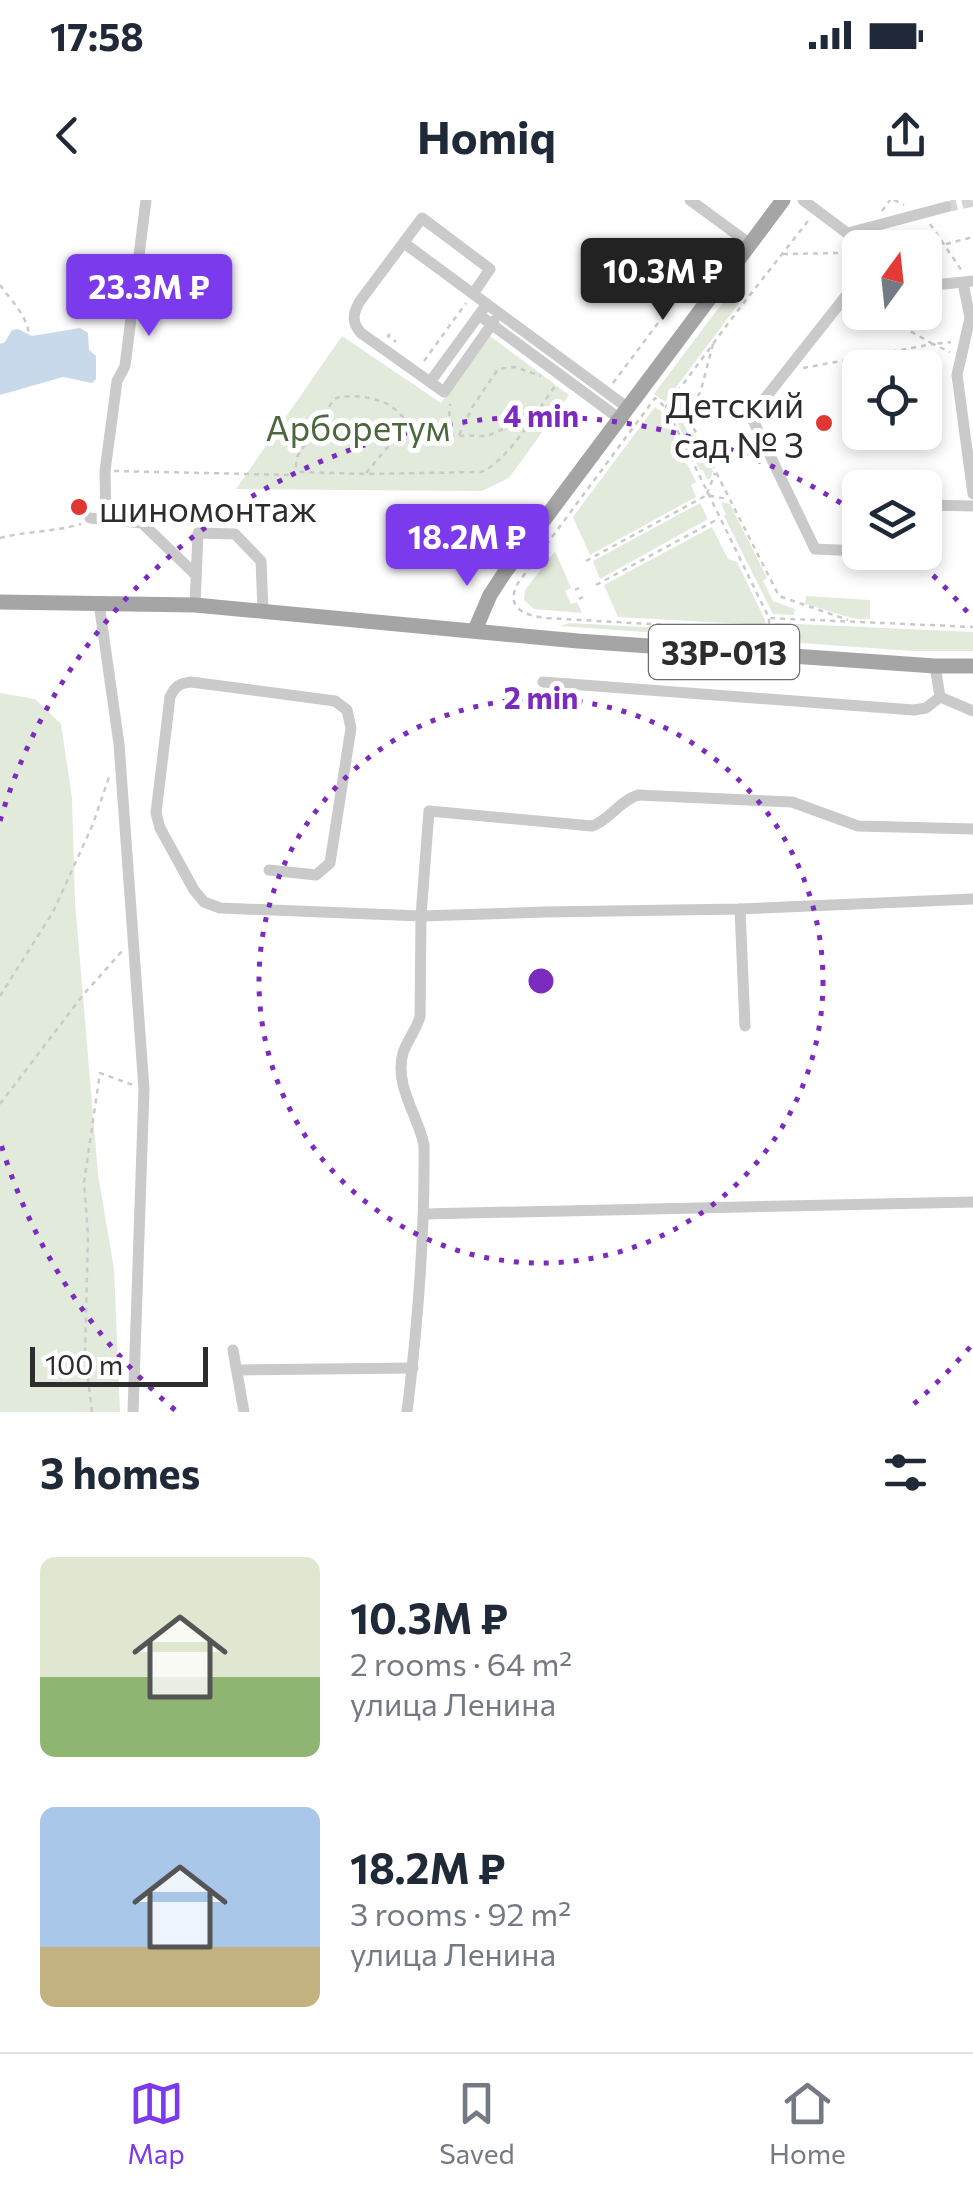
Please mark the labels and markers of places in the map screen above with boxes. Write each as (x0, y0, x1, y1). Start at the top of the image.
pin: 10.3M ₽ (571, 238, 755, 323)
pin: 23.3M ₽ (57, 254, 241, 339)
place label: Детский сад № 3 (666, 382, 804, 465)
marker: Детский сад № 3 (813, 412, 835, 434)
place label: шиномонтаж (99, 486, 317, 529)
marker: шиномонтаж (68, 496, 90, 518)
pin: 18.2M ₽ (375, 504, 559, 589)
centre of rings (523, 963, 559, 999)

